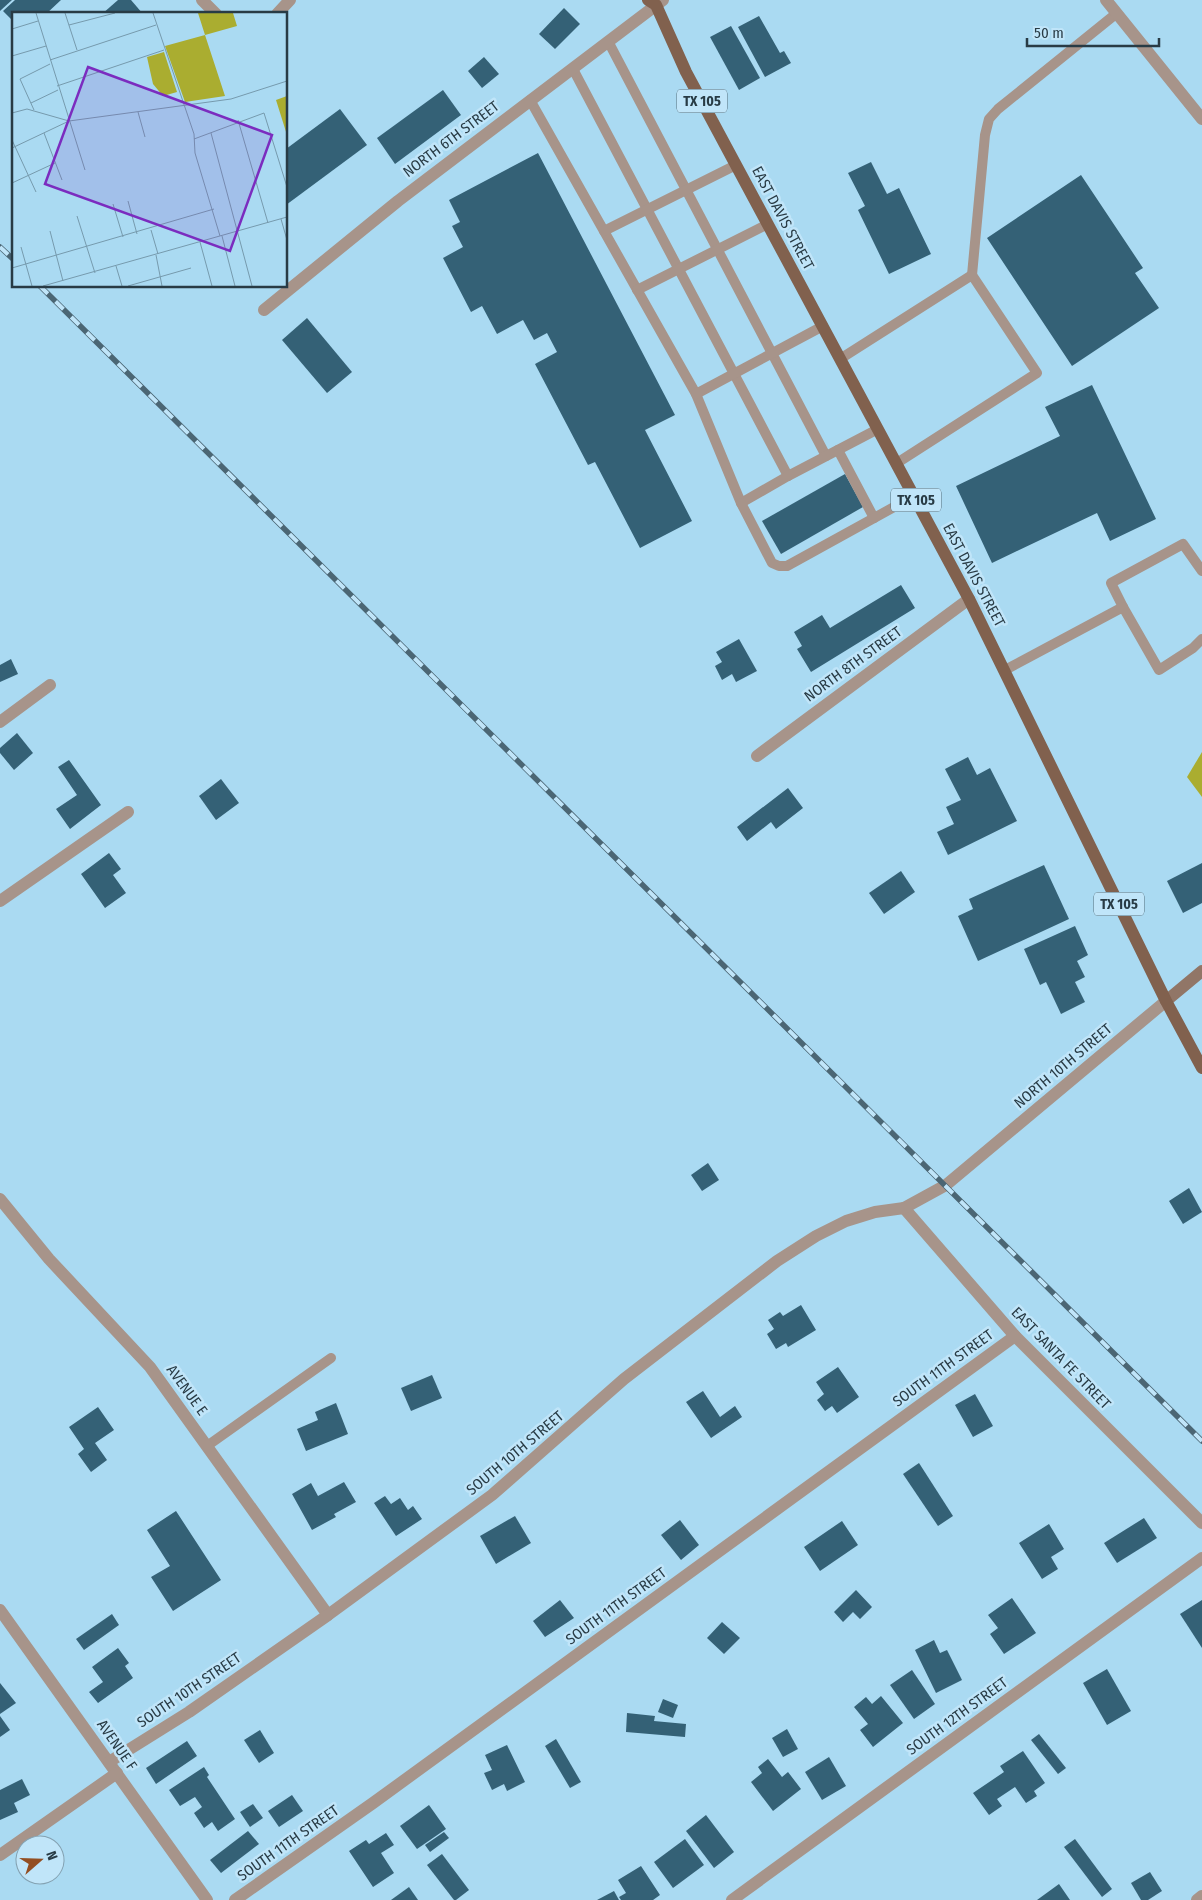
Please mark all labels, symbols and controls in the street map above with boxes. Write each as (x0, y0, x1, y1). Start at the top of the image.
inset map (12, 12, 288, 288)
scale bar (1027, 15, 1160, 47)
text: 50 m (1034, 24, 1064, 42)
road number: TX 105 (677, 90, 727, 112)
street label: NORTH 6TH STREET (399, 97, 503, 181)
street label: EAST DAVIS STREET (748, 163, 818, 273)
road number: TX 105 (891, 488, 941, 512)
street label: EAST DAVIS STREET (939, 520, 1009, 630)
street label: NORTH 8TH STREET (801, 623, 905, 705)
road number: TX 105 (1094, 892, 1144, 916)
street label: NORTH 10TH STREET (1010, 1020, 1116, 1112)
street label: EAST SANTA FE STREET (1008, 1303, 1114, 1413)
street label: SOUTH 11TH STREET (889, 1326, 997, 1410)
street label: AVENUE E (163, 1361, 211, 1419)
street label: SOUTH 10TH STREET (463, 1407, 567, 1499)
street label: SOUTH 11TH STREET (562, 1564, 670, 1648)
street label: SOUTH 10TH STREET (134, 1649, 244, 1731)
street label: SOUTH 12TH STREET (903, 1673, 1011, 1759)
street label: AVENUE F (93, 1716, 141, 1774)
street label: SOUTH 11TH STREET (234, 1801, 342, 1885)
north arrow (15, 1835, 65, 1885)
text: N (42, 1849, 61, 1863)

